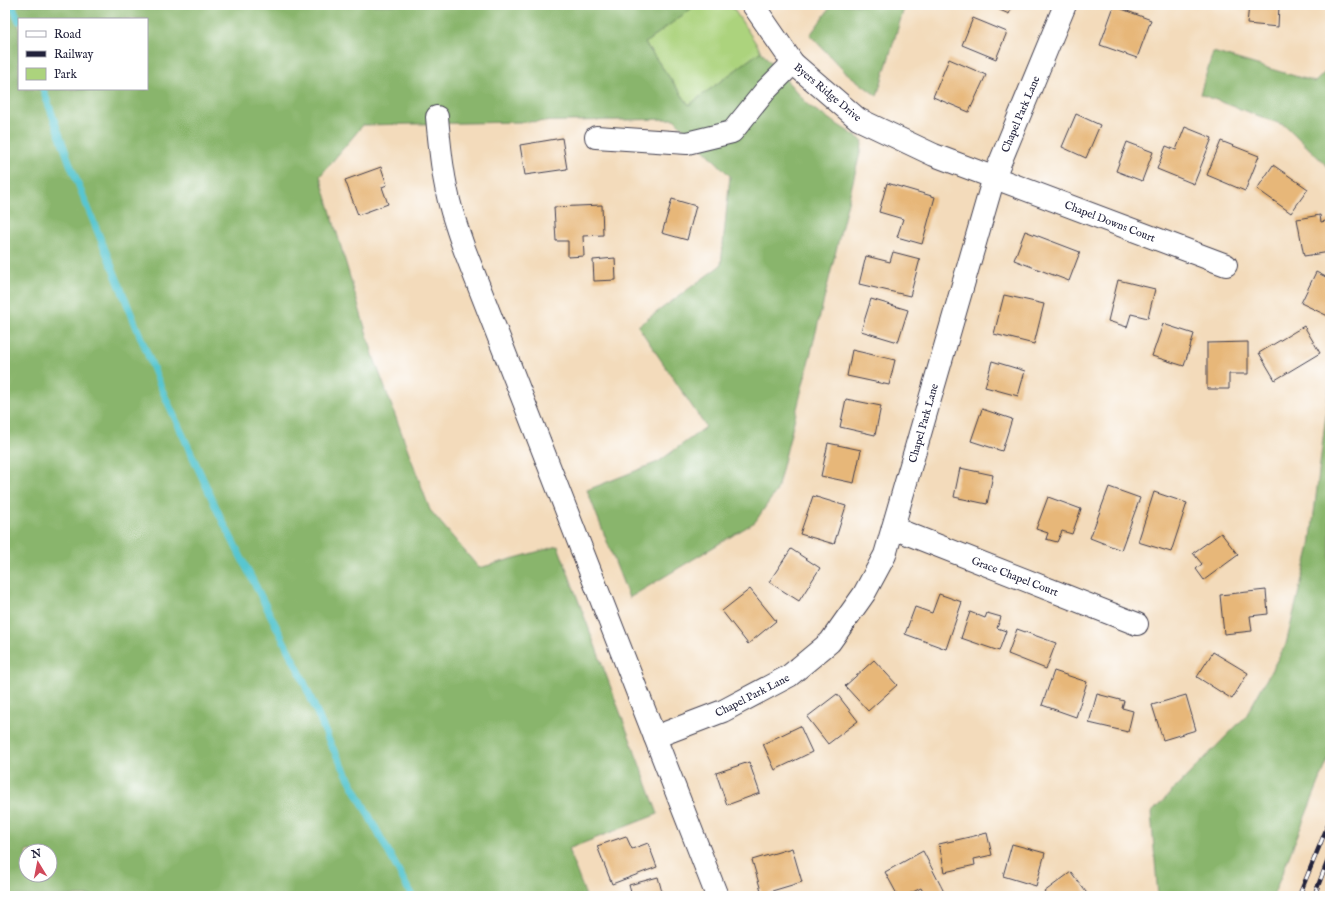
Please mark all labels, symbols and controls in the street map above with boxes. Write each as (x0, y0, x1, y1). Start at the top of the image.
legend (18, 18, 148, 90)
text: Road (54, 27, 82, 42)
text: Railway (54, 47, 93, 62)
street label: Byers Ridge Drive (791, 60, 864, 125)
text: Park (54, 67, 77, 82)
street label: Chapel Park Lane (999, 74, 1043, 155)
street label: Chapel Downs Court (1062, 198, 1157, 246)
street label: Chapel Park Lane (906, 382, 942, 464)
street label: Grace Chapel Court (969, 554, 1060, 600)
street label: Chapel Park Lane (713, 671, 792, 721)
north arrow (18, 843, 58, 883)
text: N (30, 846, 43, 862)

